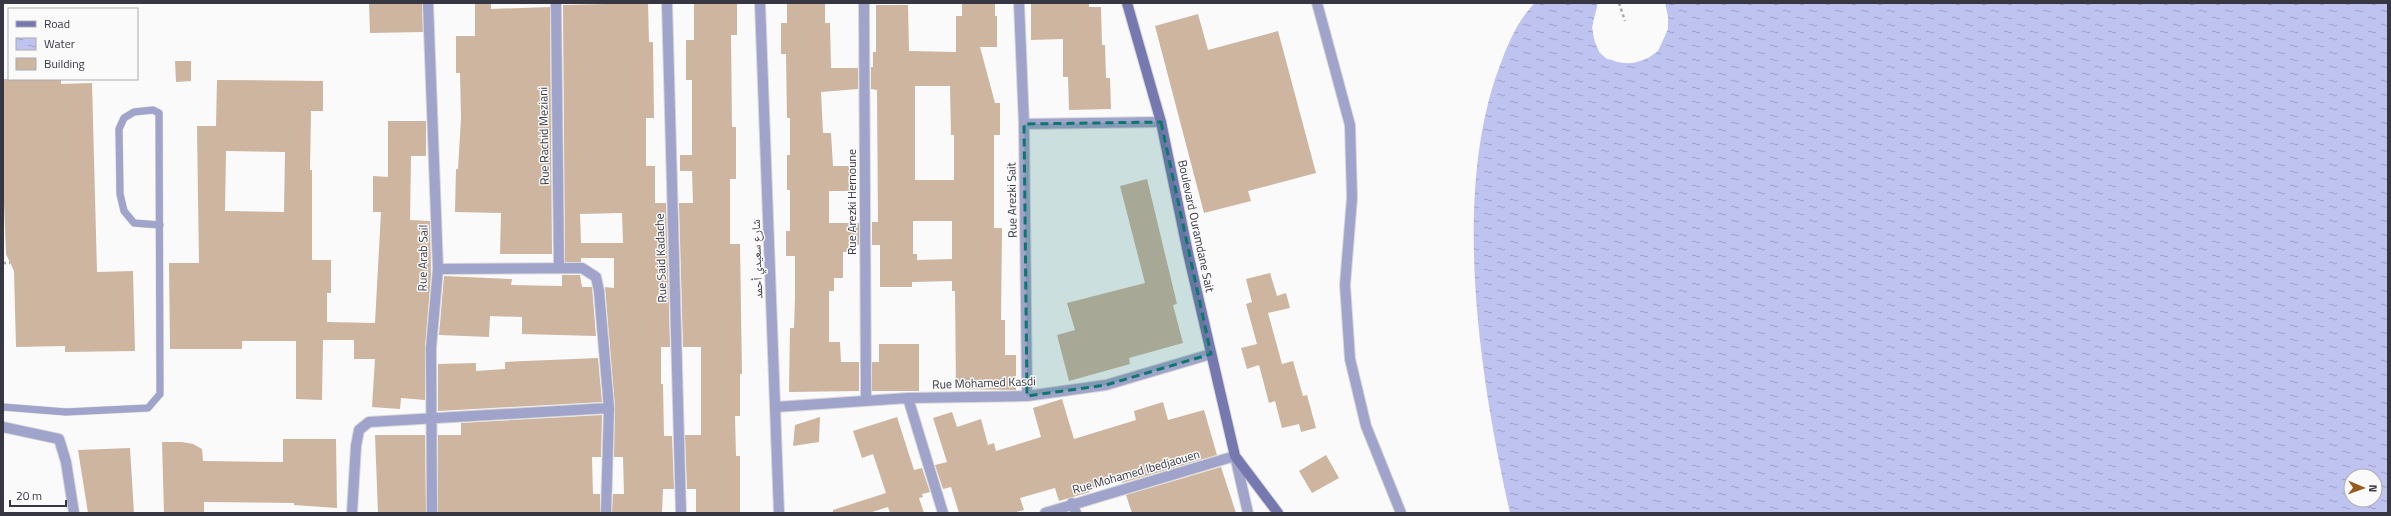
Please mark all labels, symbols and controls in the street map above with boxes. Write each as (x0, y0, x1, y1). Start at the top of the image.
legend (8, 8, 138, 80)
text: Road (44, 14, 70, 33)
text: Water (44, 34, 75, 53)
text: Building (44, 54, 85, 73)
street label: Rue Rachid Meziani (533, 87, 554, 185)
street label: Rue Arezki Hernoune (842, 149, 861, 255)
street label: Boulevard Ouramdane Sait (1173, 158, 1220, 295)
street label: Rue Arezki Sait (1001, 161, 1022, 238)
street label: Rue Said Kadache (649, 213, 672, 303)
street label: شارع سعيدي أحمد (746, 219, 768, 299)
street label: Rue Arab Sail (412, 225, 433, 291)
street label: Rue Mohamed Kasdi (932, 371, 1036, 394)
street label: Rue Mohamed Ibedjaouen (1070, 444, 1202, 499)
north arrow (2343, 468, 2383, 508)
scale bar (10, 482, 66, 508)
text: N (2365, 484, 2381, 492)
text: 20 m (16, 486, 42, 505)

